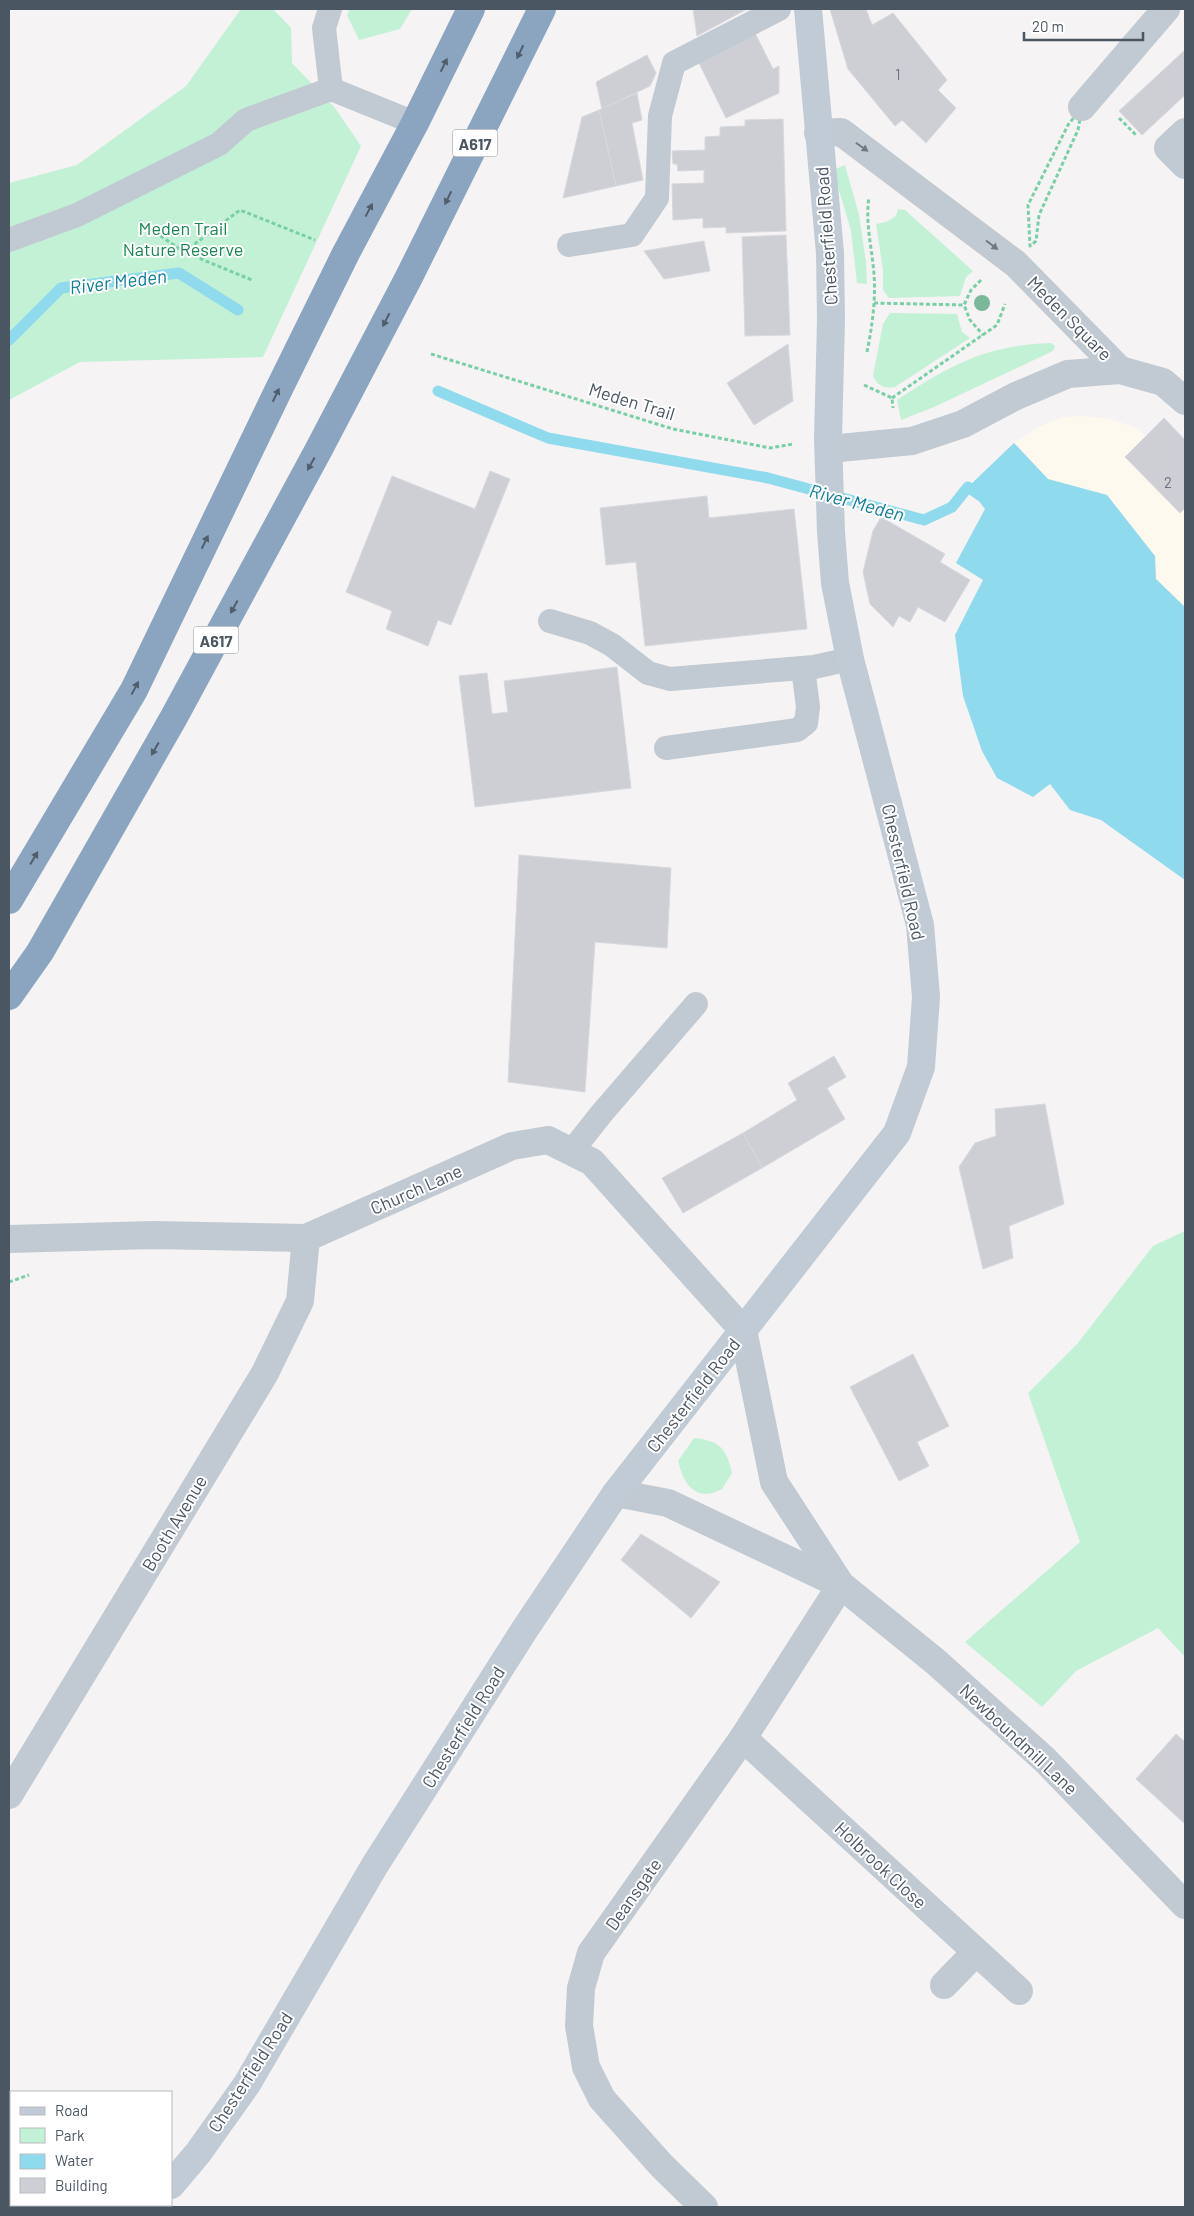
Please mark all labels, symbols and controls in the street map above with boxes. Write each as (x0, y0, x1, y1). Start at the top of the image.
scale bar (1024, 10, 1143, 42)
text: 20 m (1032, 17, 1064, 35)
one-way arrow (516, 45, 524, 60)
one-way arrow (440, 58, 448, 72)
house number: 1 (895, 65, 901, 83)
road number: A617 (452, 130, 498, 156)
one-way arrow (855, 142, 868, 153)
street label: Chesterfield Road (810, 166, 842, 306)
one-way arrow (444, 191, 452, 205)
one-way arrow (365, 203, 373, 217)
park label: Meden Trail Nature Reserve (123, 217, 243, 260)
one-way arrow (985, 240, 998, 251)
water label: River Meden (68, 264, 168, 298)
street label: Meden Square (1023, 271, 1117, 365)
one-way arrow (382, 313, 390, 327)
street label: Meden Trail (586, 377, 678, 425)
one-way arrow (272, 388, 280, 402)
one-way arrow (307, 457, 316, 471)
house number: 2 (1164, 473, 1172, 491)
water label: River Meden (807, 478, 907, 526)
one-way arrow (202, 535, 210, 549)
one-way arrow (230, 599, 238, 614)
road number: A617 (194, 626, 238, 654)
one-way arrow (131, 681, 139, 695)
one-way arrow (151, 743, 160, 756)
street label: Chesterfield Road (878, 802, 930, 942)
one-way arrow (29, 851, 38, 864)
street label: Church Lane (367, 1159, 465, 1219)
street label: Chesterfield Road (642, 1333, 744, 1457)
street label: Booth Avenue (137, 1471, 211, 1575)
street label: Chesterfield Road (417, 1662, 509, 1792)
street label: Newboundmill Lane (956, 1679, 1082, 1799)
street label: Holbrook Close (831, 1817, 931, 1913)
street label: Deansgate (600, 1854, 666, 1934)
street label: Chesterfield Road (203, 2008, 297, 2136)
legend (10, 2091, 172, 2206)
text: Road (55, 2101, 88, 2119)
text: Park (55, 2126, 85, 2144)
text: Water (55, 2151, 94, 2169)
text: Building (55, 2176, 108, 2194)

